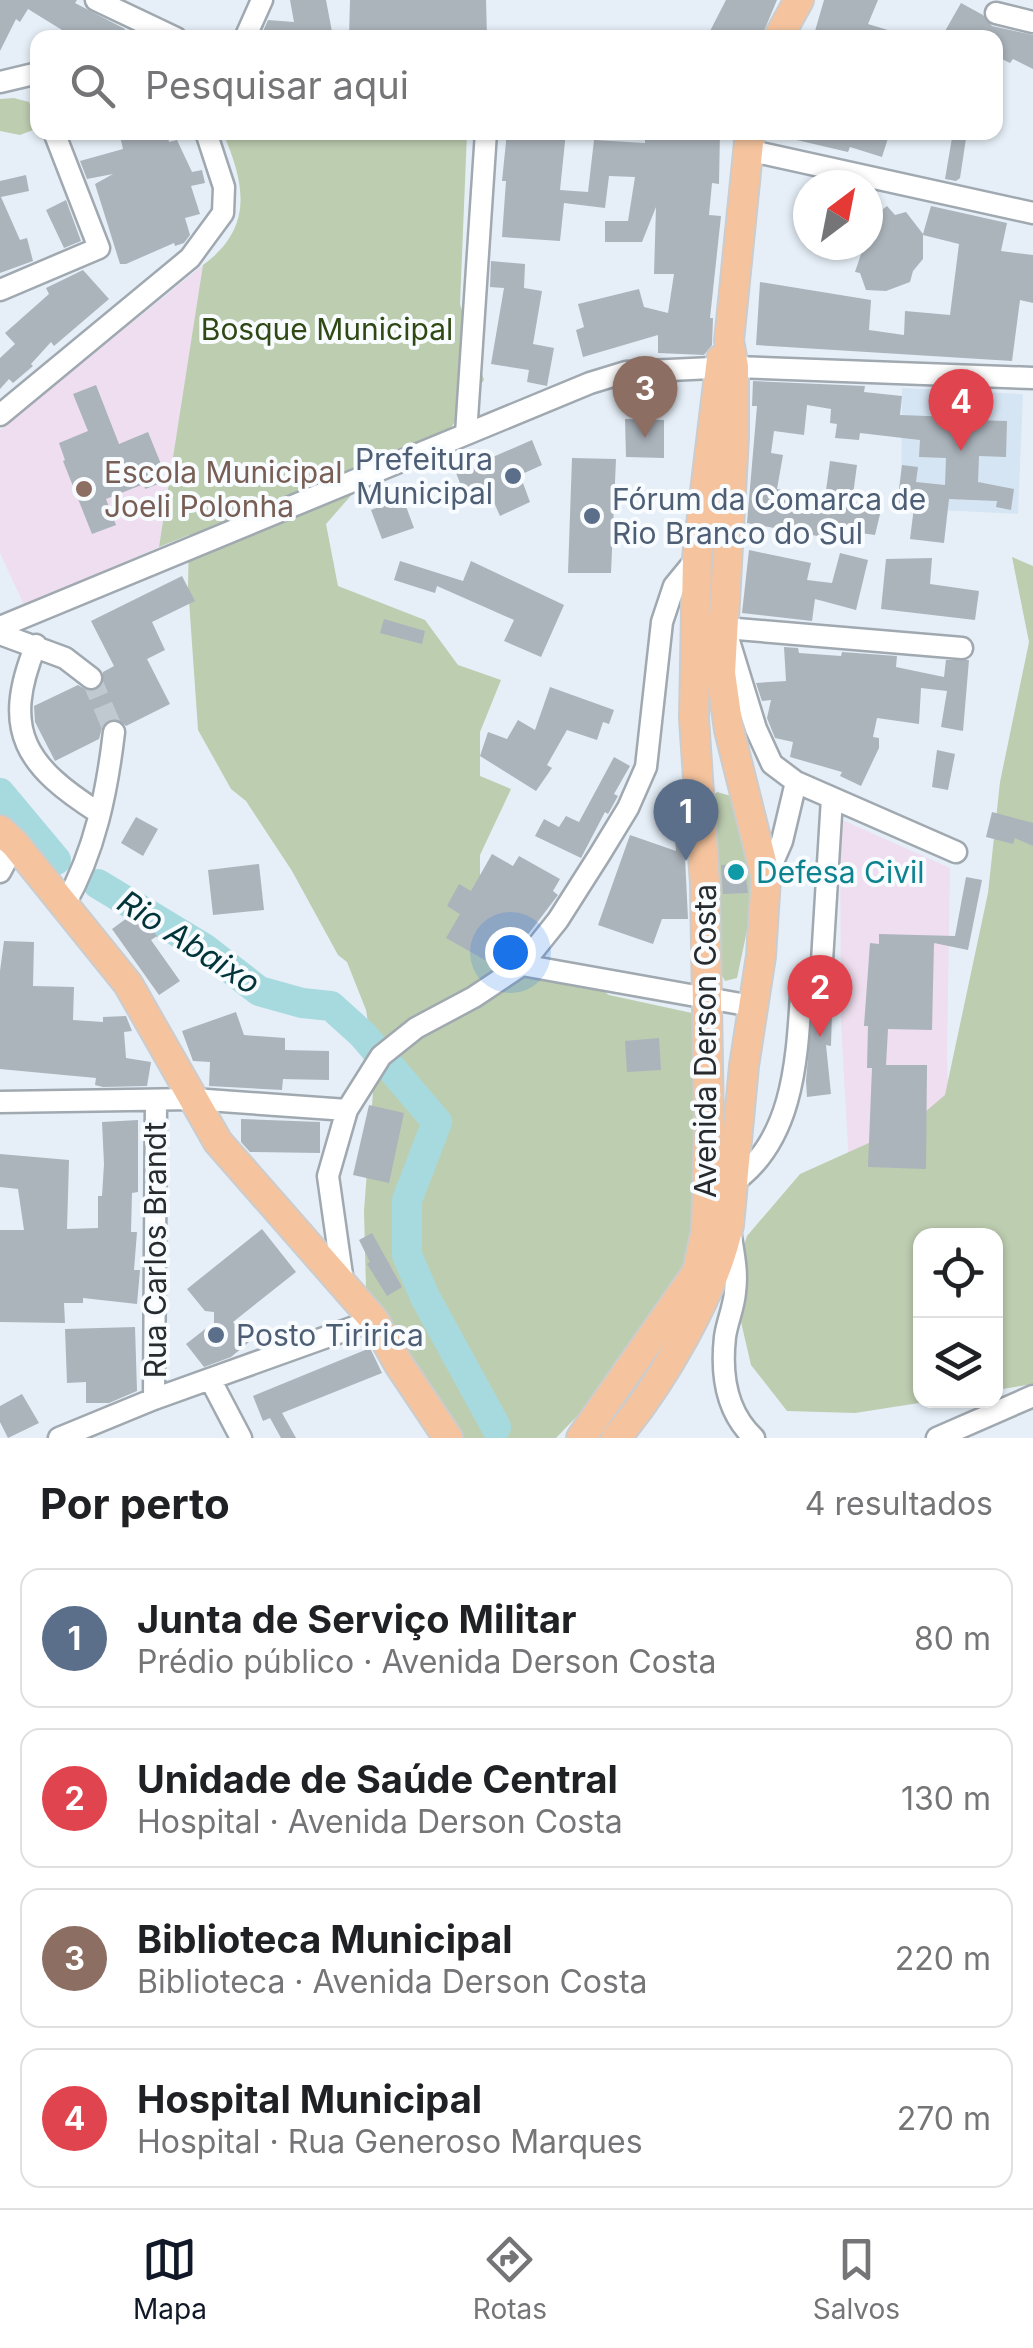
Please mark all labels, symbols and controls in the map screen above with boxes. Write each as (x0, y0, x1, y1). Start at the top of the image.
search box (30, 30, 1003, 140)
icon: search (65, 58, 120, 113)
text: Pesquisar aqui (145, 62, 409, 108)
north arrow (793, 170, 883, 260)
park label: Bosque Municipal (201, 311, 453, 347)
pin: 3 (612, 356, 678, 438)
pin: 4 (928, 368, 994, 451)
place label: Prefeitura Municipal (355, 441, 493, 511)
place label: Escola Municipal Joeli Polonha (104, 454, 343, 524)
marker: Prefeitura Municipal (502, 465, 524, 487)
marker: Escola Municipal Joeli Polonha (73, 478, 95, 500)
place label: Fórum da Comarca de Rio Branco do Sul (612, 481, 926, 551)
marker: Fórum da Comarca de Rio Branco do Sul (581, 505, 603, 527)
pin: 1 (654, 778, 718, 861)
place label: Defesa Civil (756, 854, 925, 890)
marker: Defesa Civil (725, 861, 747, 883)
water label: Rio Abaixo (111, 882, 267, 1002)
street label: Avenida Derson Costa (687, 884, 723, 1198)
your location (485, 927, 536, 978)
pin: 2 (788, 954, 852, 1037)
street label: Rua Carlos Brandt (137, 1122, 173, 1378)
map controls (913, 1228, 1003, 1408)
button: locate (913, 1228, 1003, 1318)
place label: Posto Tiririca (236, 1317, 424, 1353)
button: layers (913, 1318, 1003, 1408)
marker: Posto Tiririca (205, 1324, 227, 1346)
text: Por perto (40, 1478, 230, 1529)
text: 4 resultados (805, 1484, 993, 1523)
text: Junta de Serviço Militar (137, 1596, 577, 1642)
text: 1 (68, 1619, 81, 1658)
text: 80 m (914, 1619, 991, 1658)
text: Prédio público · Avenida Derson Costa (137, 1642, 716, 1681)
text: Unidade de Saúde Central (137, 1756, 618, 1802)
text: 2 (64, 1779, 85, 1818)
text: 130 m (901, 1779, 991, 1818)
text: Hospital · Avenida Derson Costa (137, 1802, 623, 1841)
text: Biblioteca Municipal (137, 1916, 513, 1962)
text: 3 (64, 1939, 85, 1978)
text: 220 m (895, 1939, 991, 1978)
text: Biblioteca · Avenida Derson Costa (137, 1962, 648, 2001)
text: Hospital Municipal (137, 2076, 482, 2122)
text: 4 (64, 2099, 85, 2138)
text: 270 m (897, 2099, 991, 2138)
text: Hospital · Rua Generoso Marques (137, 2122, 643, 2161)
tab: Mapa (133, 2232, 207, 2326)
tab: Rotas (473, 2232, 547, 2326)
tab: Salvos (813, 2232, 900, 2326)

